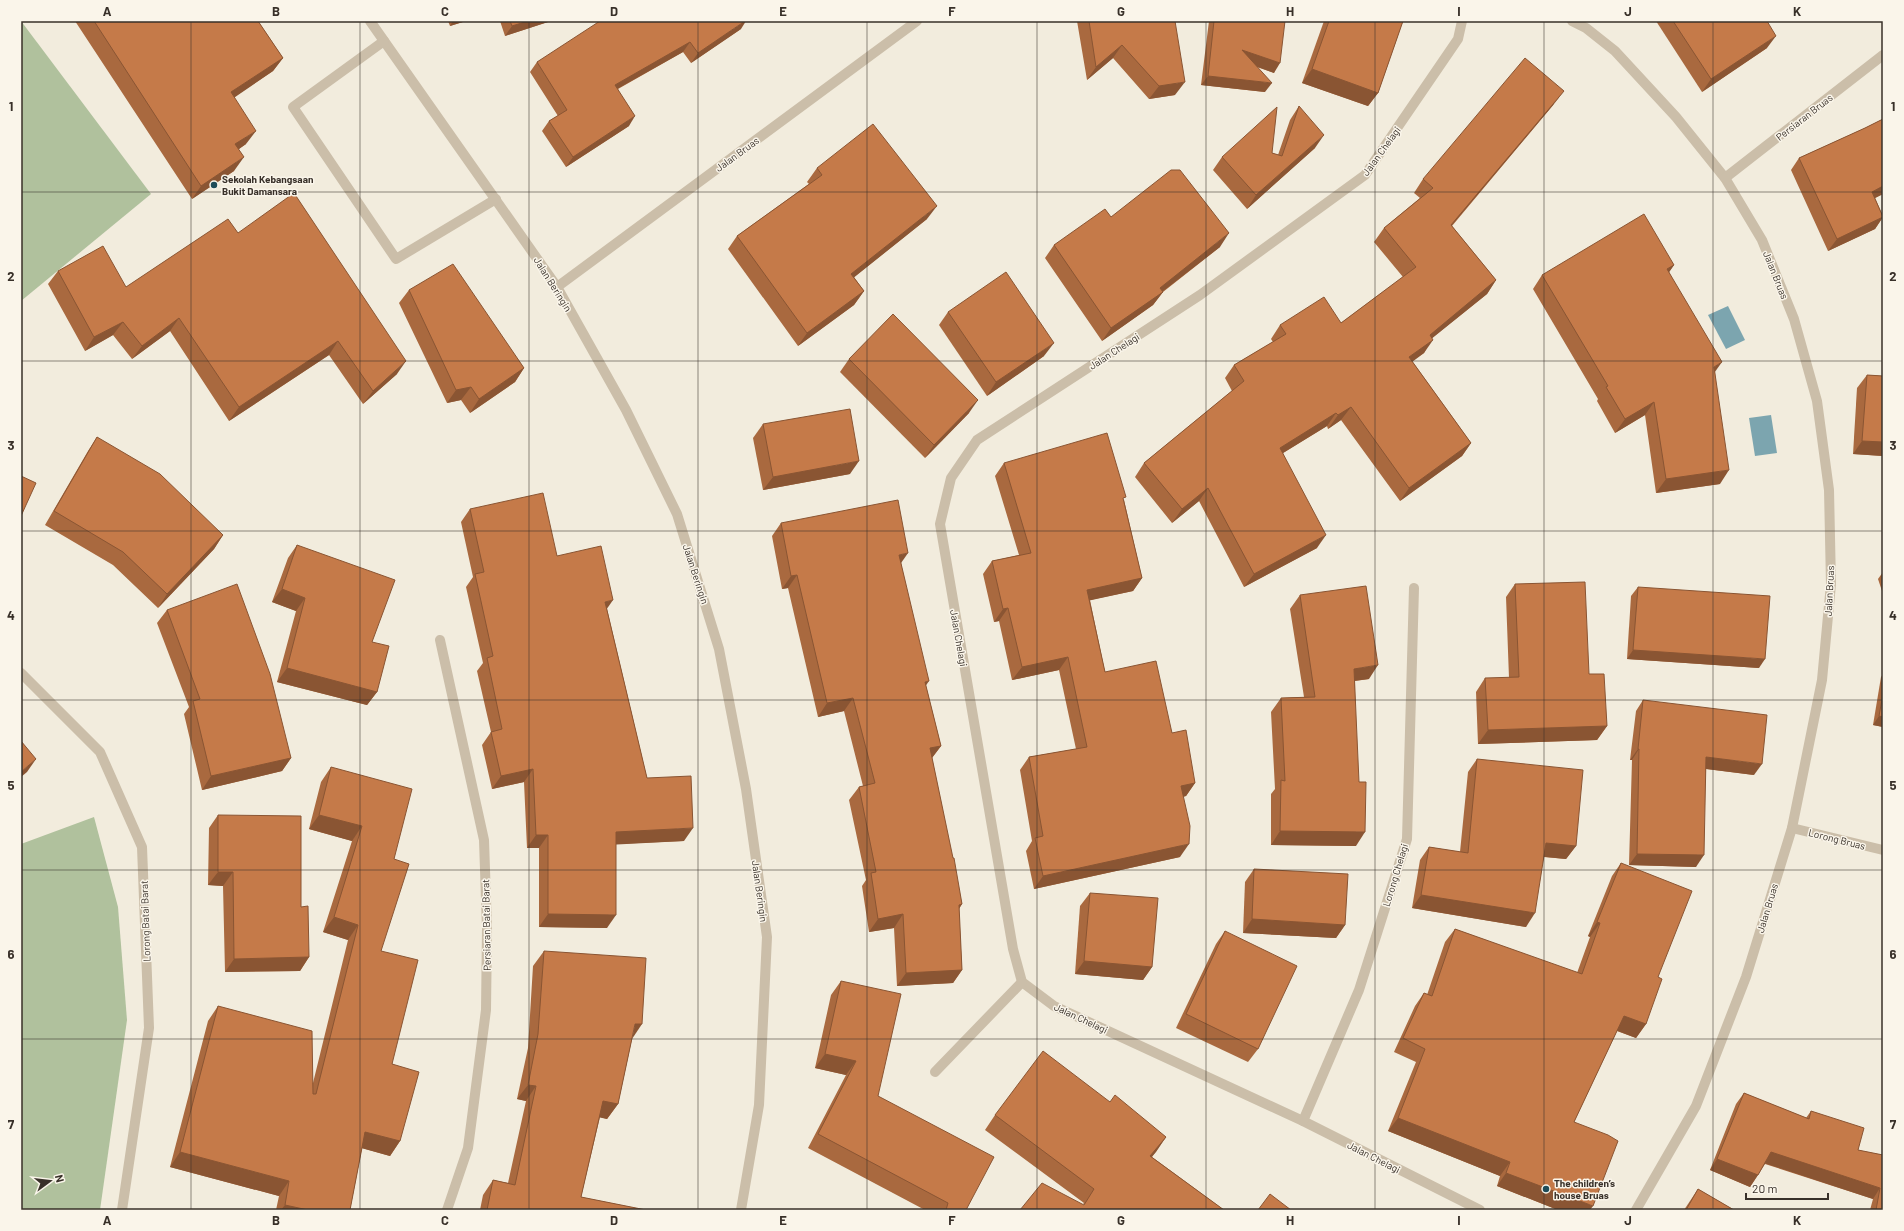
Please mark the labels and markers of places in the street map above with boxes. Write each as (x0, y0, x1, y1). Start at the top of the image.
place label: Sekolah Kebangsaan Bukit Damansara (222, 173, 313, 197)
marker: Sekolah Kebangsaan Bukit Damansara (209, 180, 219, 190)
place label: The children’s house Bruas (1554, 1177, 1615, 1201)
marker: The children’s house Bruas (1541, 1184, 1551, 1194)

